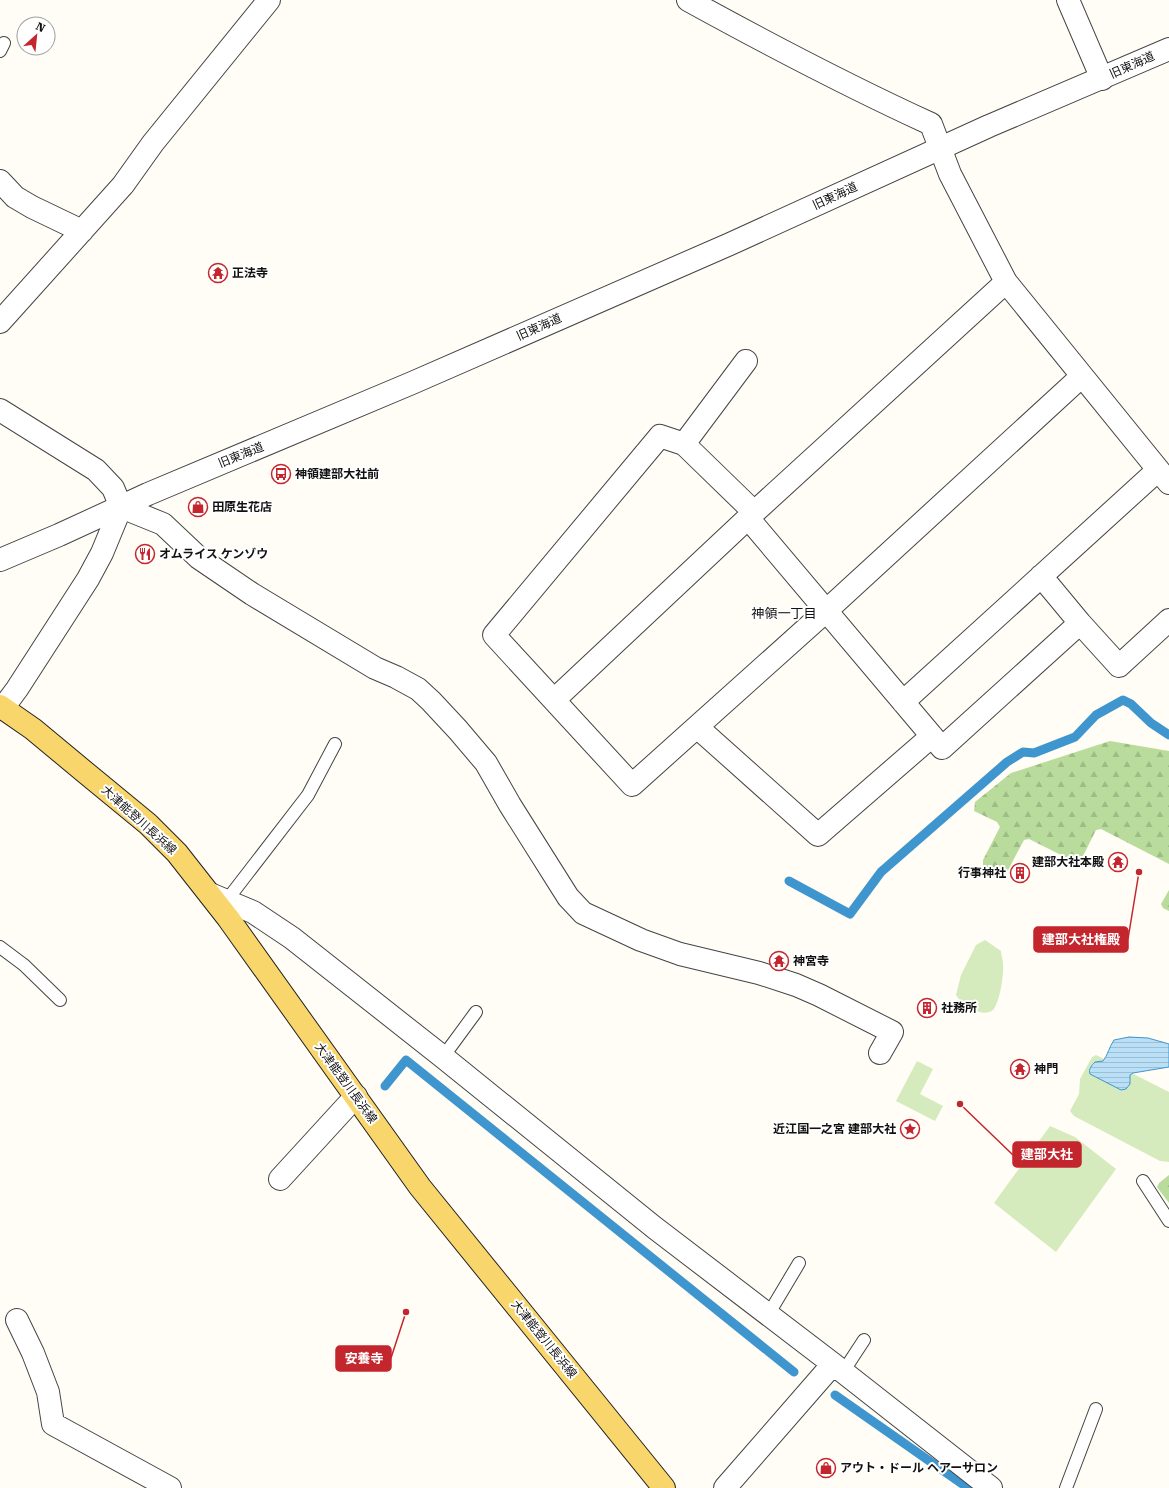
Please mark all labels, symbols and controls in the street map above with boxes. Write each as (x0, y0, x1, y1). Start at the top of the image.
north arrow (16, 16, 56, 56)
text: N (34, 20, 48, 35)
street label: 旧東海道 (1107, 49, 1157, 81)
street label: 旧東海道 (810, 180, 860, 212)
temple icon: 正法寺 (207, 262, 229, 284)
place label: 正法寺 (232, 266, 268, 280)
street label: 旧東海道 (514, 311, 564, 343)
street label: 旧東海道 (216, 440, 266, 470)
bus stop icon: 神領建部大社前 (270, 463, 292, 485)
place label: 神領建部大社前 (295, 467, 379, 481)
shop icon: 田原生花店 (187, 496, 209, 518)
place label: 田原生花店 (212, 500, 272, 514)
restaurant icon: オムライス ケンゾウ (134, 543, 156, 565)
place label: オムライス ケンゾウ (159, 547, 268, 561)
district label: 神領一丁目 (751, 606, 817, 621)
street label: 大津能登川長浜線 (99, 783, 179, 857)
temple icon: 建部大社本殿 (1107, 851, 1129, 873)
place label: 建部大社本殿 (1032, 855, 1104, 869)
building icon: 行事神社 (1009, 862, 1031, 884)
place label: 行事神社 (958, 866, 1006, 880)
callout: 建部大社権殿 (1034, 927, 1128, 952)
text: 建部大社権殿 (1042, 932, 1120, 947)
temple icon: 神宮寺 (768, 950, 790, 972)
place label: 神宮寺 (793, 954, 829, 968)
building icon: 社務所 (916, 997, 938, 1019)
place label: 社務所 (941, 1001, 977, 1015)
street label: 大津能登川長浜線 (312, 1040, 380, 1126)
temple icon: 神門 (1009, 1058, 1031, 1080)
place label: 神門 (1034, 1062, 1058, 1076)
place icon: 近江国一之宮 建部大社 (899, 1118, 921, 1140)
place label: 近江国一之宮 建部大社 (773, 1122, 896, 1136)
callout: 建部大社 (1013, 1142, 1081, 1167)
text: 建部大社 (1021, 1147, 1073, 1162)
street label: 大津能登川長浜線 (508, 1297, 580, 1381)
callout: 安養寺 (336, 1346, 391, 1371)
text: 安養寺 (344, 1351, 384, 1366)
shop icon: アウト・ドール ヘアーサロン (815, 1457, 837, 1479)
place label: アウト・ドール ヘアーサロン (840, 1461, 998, 1475)

